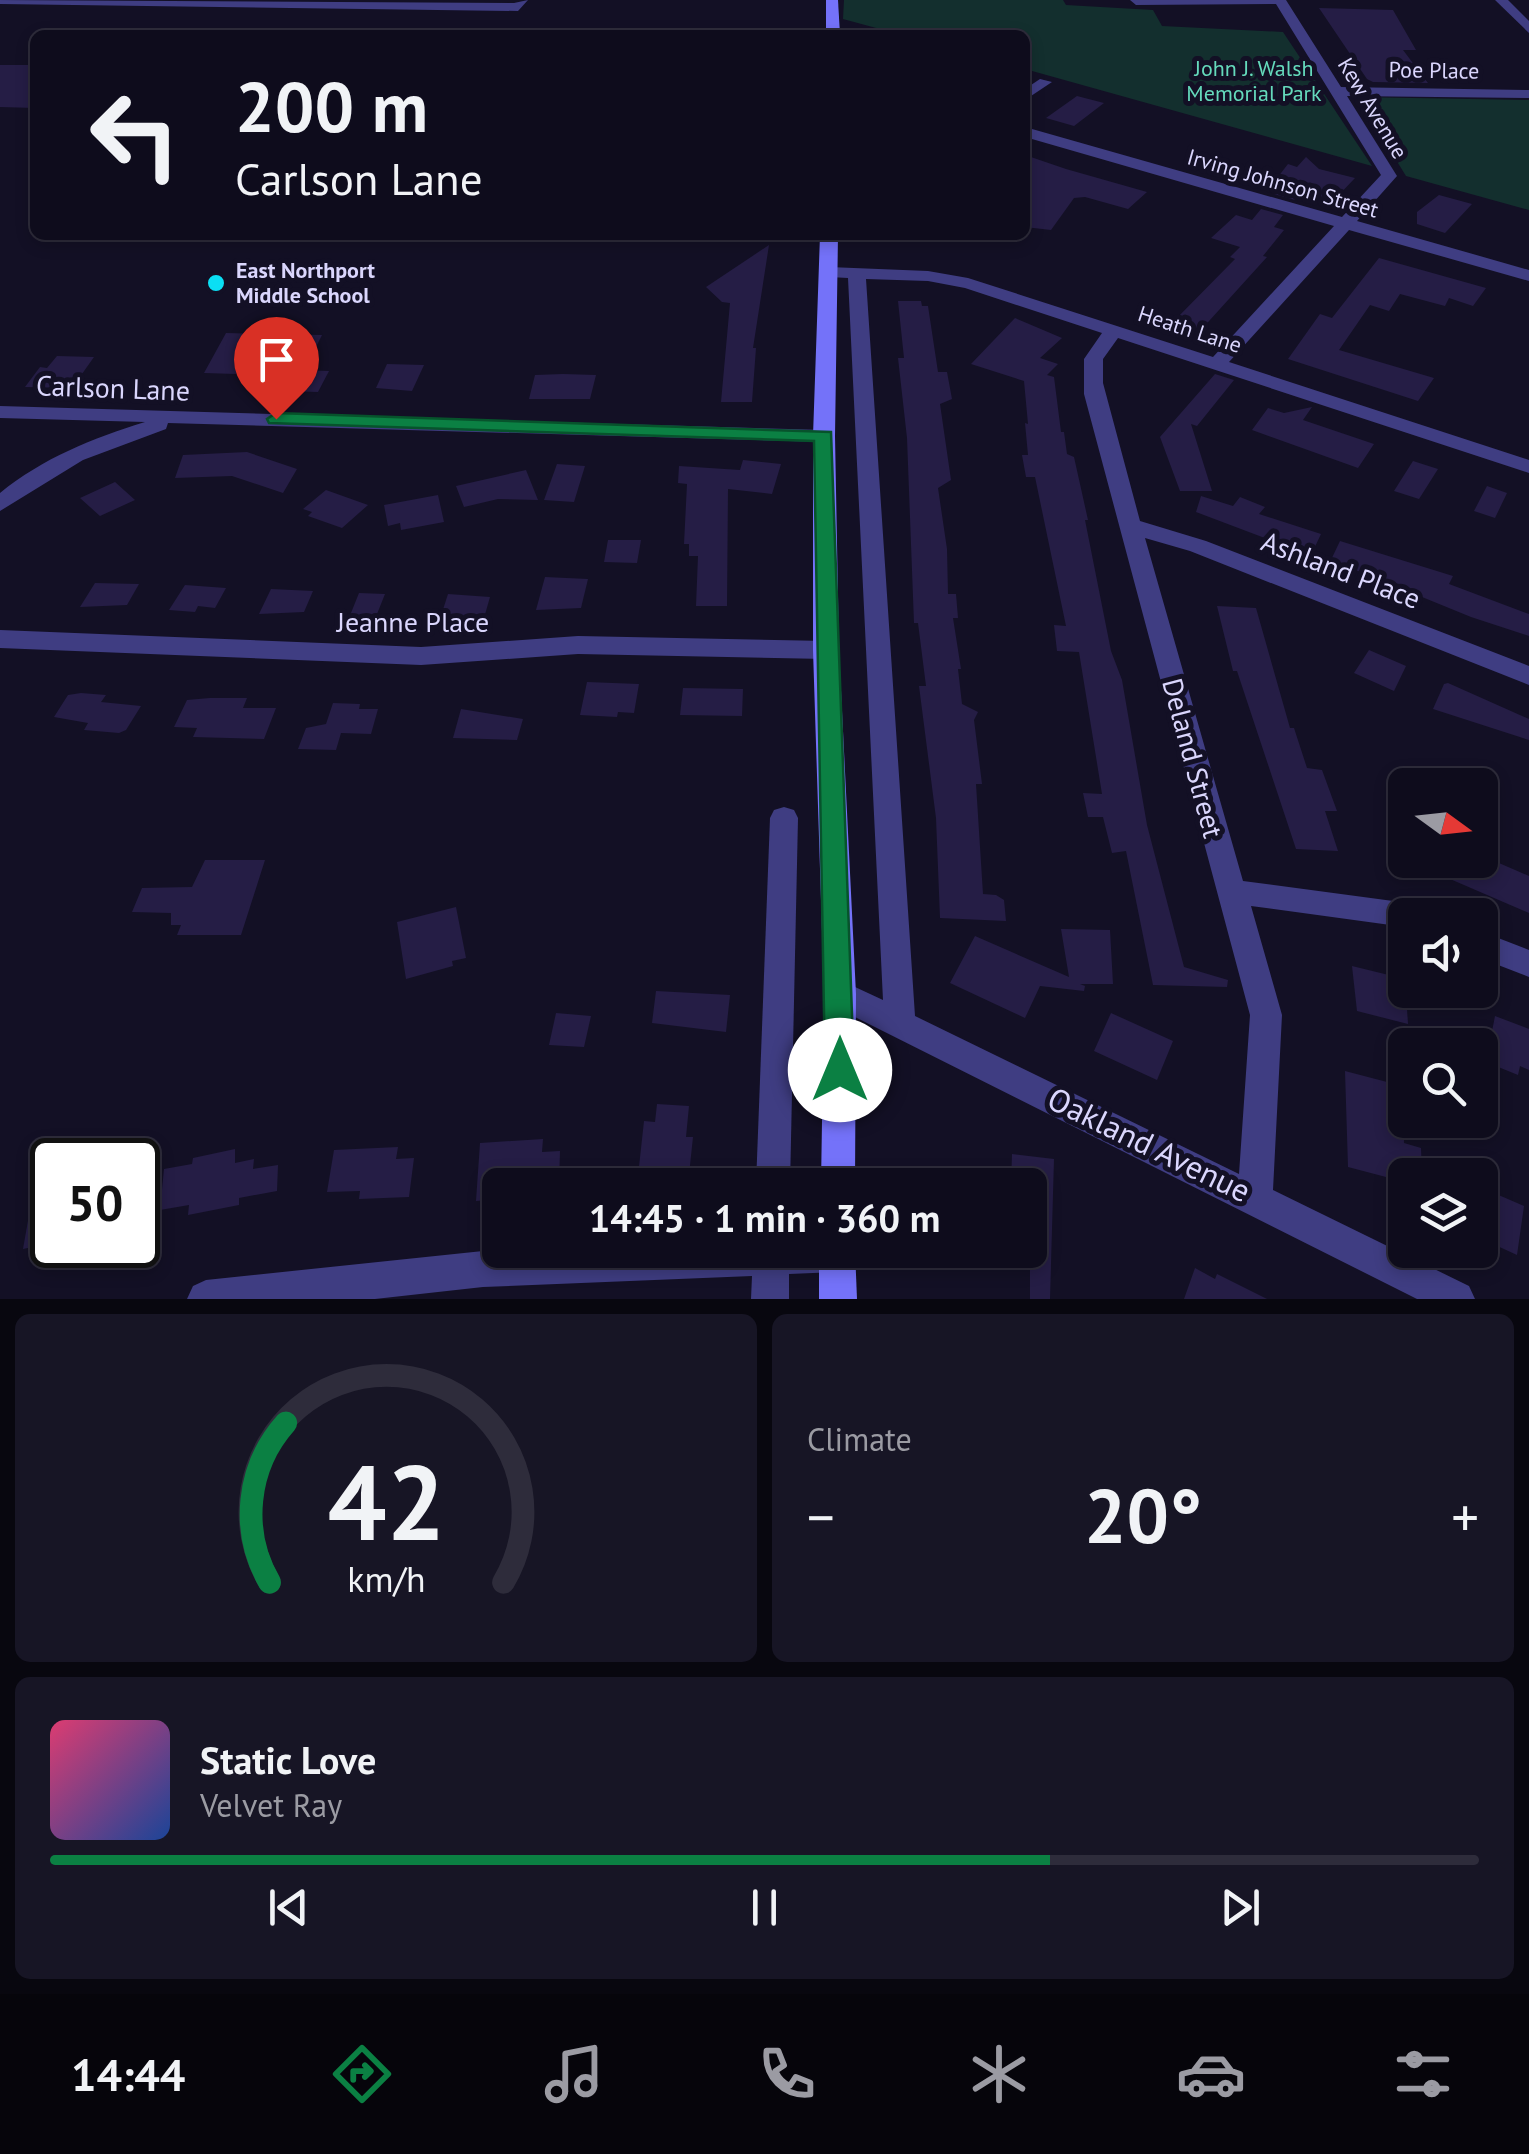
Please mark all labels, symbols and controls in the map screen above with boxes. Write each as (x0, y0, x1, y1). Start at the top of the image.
street label: Kew Avenue (1332, 52, 1414, 164)
park label: John J. Walsh Memorial Park (1186, 54, 1322, 107)
street label: Poe Place (1388, 55, 1480, 85)
text: 200 m (235, 61, 428, 151)
icon: left (70, 70, 200, 200)
street label: Irving Johnson Street (1184, 142, 1382, 224)
text: Carlson Lane (235, 149, 483, 207)
place label: East Northport Middle School (236, 256, 375, 309)
marker: East Northport Middle School (205, 272, 227, 294)
street label: Heath Lane (1135, 299, 1245, 359)
pin (234, 317, 319, 420)
icon: arrive (249, 332, 304, 387)
street label: Carlson Lane (35, 366, 191, 409)
street label: Ashland Place (1256, 522, 1426, 617)
street label: Jeanne Place (336, 603, 489, 640)
street label: Deland Street (1154, 674, 1233, 842)
north arrow (1388, 768, 1498, 878)
map controls (1388, 768, 1498, 1268)
button: sound (1388, 898, 1498, 1008)
position arrow (788, 1018, 892, 1122)
button: search (1388, 1028, 1498, 1138)
street label: Oakland Avenue (1041, 1077, 1258, 1211)
speed limit sign: 50 (30, 1138, 160, 1268)
button: layers (1388, 1158, 1498, 1268)
text: 14:45 · 1 min · 360 m (589, 1193, 940, 1242)
text: Climate (807, 1418, 912, 1460)
text: 42 (327, 1434, 445, 1569)
text: 20° (1084, 1467, 1202, 1564)
text: − (807, 1481, 835, 1552)
text: + (1451, 1481, 1479, 1552)
text: km/h (347, 1556, 425, 1602)
text: Static Love (200, 1735, 376, 1784)
text: Velvet Ray (200, 1784, 342, 1826)
icon: previous (261, 1880, 316, 1935)
icon: pause (737, 1880, 792, 1935)
icon: next (1213, 1880, 1268, 1935)
icon: directions (327, 2039, 397, 2109)
icon: music (539, 2039, 609, 2109)
icon: phone (752, 2039, 822, 2109)
icon: climate (964, 2039, 1034, 2109)
icon: car (1176, 2039, 1246, 2109)
icon: filters (1388, 2039, 1458, 2109)
text: 14:44 (71, 2045, 185, 2103)

